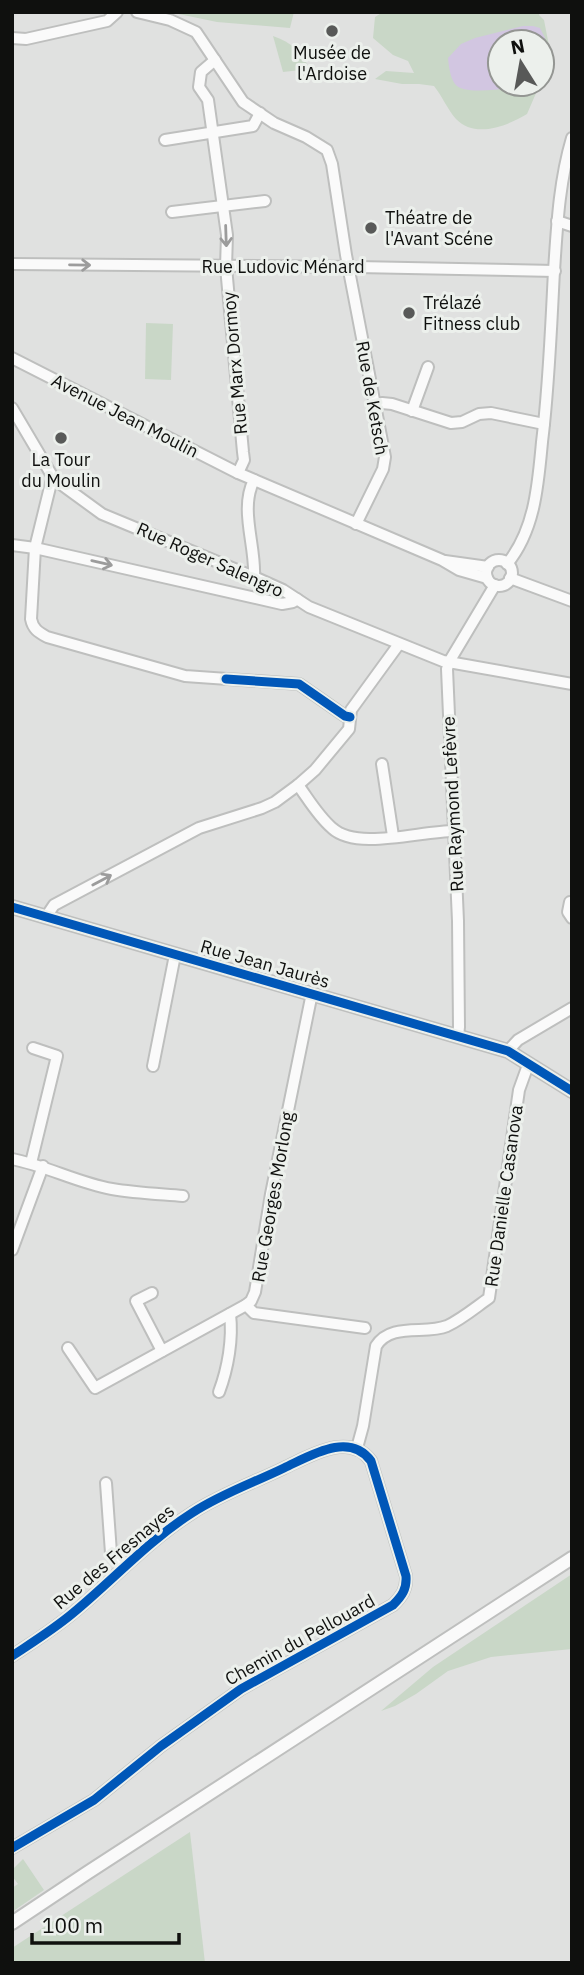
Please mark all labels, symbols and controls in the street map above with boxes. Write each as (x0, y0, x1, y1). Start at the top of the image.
marker: Musée de l'Ardoise (324, 23, 340, 39)
north arrow (486, 28, 556, 98)
text: N (509, 33, 527, 59)
place label: Musée de l'Ardoise (293, 41, 371, 85)
place label: Théatre de l'Avant Scéne (385, 206, 493, 250)
marker: Théatre de l'Avant Scéne (363, 220, 379, 236)
one-way arrow (220, 224, 233, 247)
street label: Rue Ludovic Ménard (201, 255, 365, 278)
one-way arrow (69, 258, 92, 272)
street label: Rue Marx Dormoy (217, 291, 252, 436)
place label: Trélazé Fitness club (423, 291, 520, 335)
marker: Trélazé Fitness club (401, 305, 417, 321)
street label: Rue de Ketsch (351, 339, 394, 457)
street label: Avenue Jean Moulin (48, 369, 203, 463)
marker: La Tour du Moulin (53, 430, 69, 446)
place label: La Tour du Moulin (21, 448, 101, 492)
street label: Rue Roger Salengro (133, 517, 287, 602)
one-way arrow (90, 557, 113, 570)
street label: Rue Raymond Lefèvre (436, 715, 469, 892)
one-way arrow (91, 873, 111, 887)
street label: Rue Jean Jaurès (198, 934, 332, 993)
street label: Rue Danielle Casanova (479, 1103, 528, 1288)
street label: Rue Georges Morlong (246, 1109, 299, 1284)
street label: Rue des Fresnayes (48, 1499, 179, 1614)
street label: Chemin du Pellouard (221, 1589, 379, 1690)
scale bar (32, 1902, 178, 1946)
text: 100 m (42, 1911, 103, 1939)

